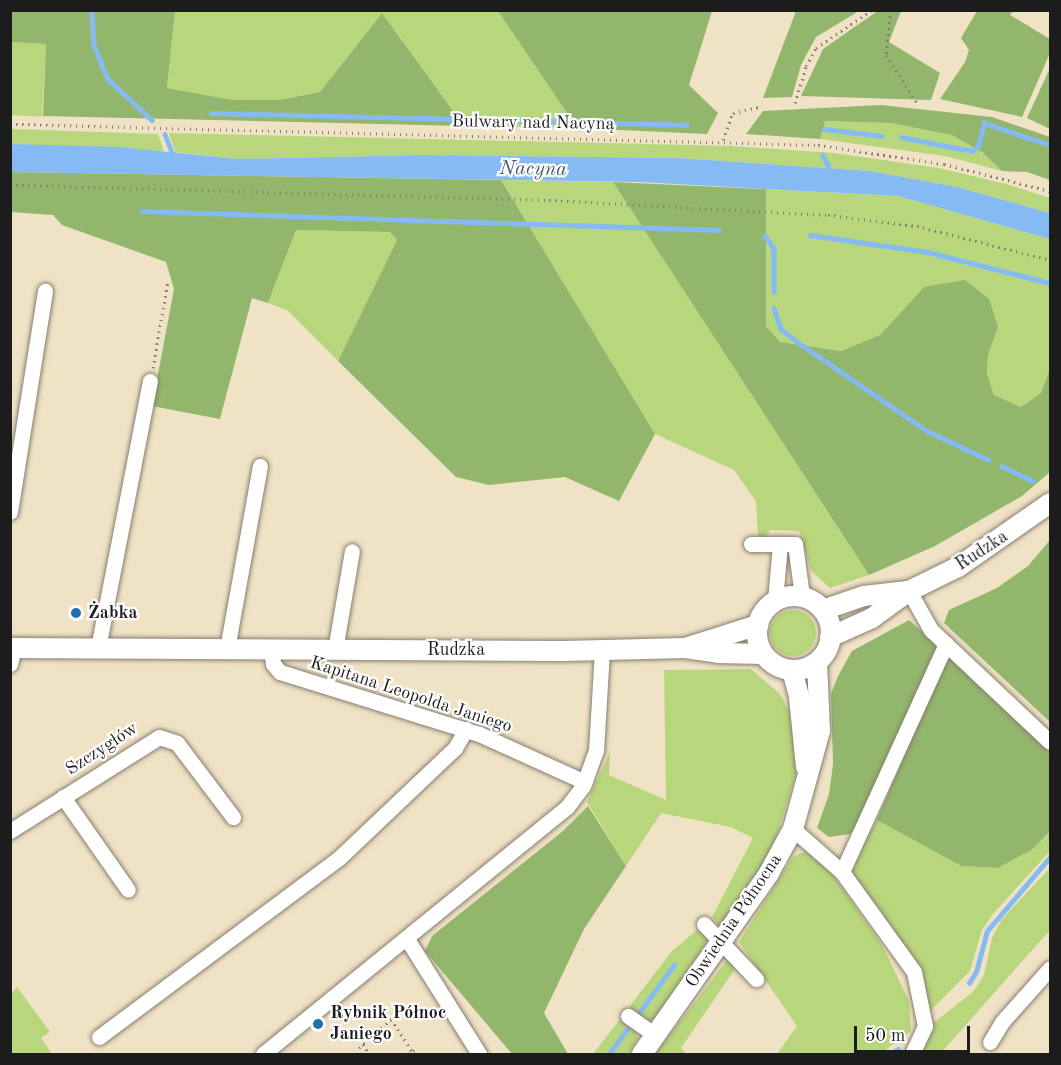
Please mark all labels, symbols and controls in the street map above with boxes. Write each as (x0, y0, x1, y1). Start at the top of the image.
street label: Bulwary nad Nacyną (451, 111, 615, 135)
water label: Nacyna (499, 157, 567, 183)
street label: Rudzka (952, 526, 1012, 576)
place label: Żabka (88, 602, 138, 624)
marker: Żabka (69, 606, 83, 620)
street label: Rudzka (427, 639, 485, 661)
street label: Kapitana Leopolda Janiego (307, 652, 515, 738)
street label: Szczygłów (62, 718, 142, 780)
street label: Obwiednia Północna (681, 850, 787, 992)
place label: Rybnik Północ Janiego (330, 1003, 446, 1046)
scale bar (857, 1014, 972, 1052)
marker: Rybnik Północ Janiego (311, 1017, 325, 1031)
text: 50 m (865, 1027, 905, 1045)

